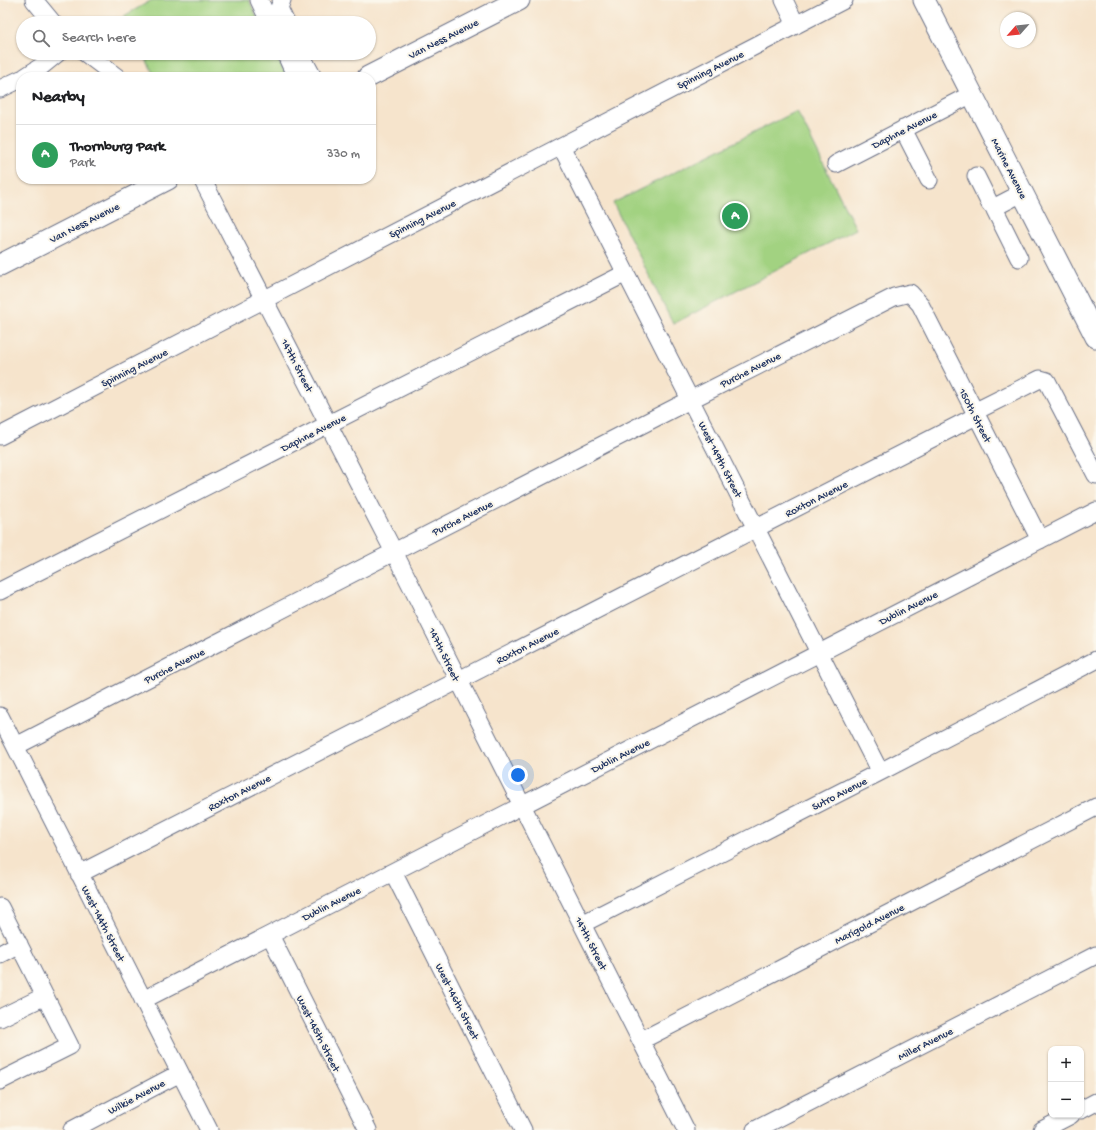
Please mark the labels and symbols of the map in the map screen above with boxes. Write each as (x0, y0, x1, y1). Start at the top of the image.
north arrow (1000, 12, 1036, 48)
street label: Van Ness Avenue (406, 17, 481, 63)
street label: Spinning Avenue (676, 49, 746, 93)
street label: Daphne Avenue (870, 109, 940, 153)
street label: Marine Avenue (988, 137, 1029, 202)
street label: Spinning Avenue (388, 198, 458, 242)
street label: Van Ness Avenue (47, 201, 122, 247)
pin: A (722, 201, 748, 231)
street label: 147th Street (277, 337, 315, 396)
street label: Spinning Avenue (100, 347, 170, 391)
street label: Purche Avenue (718, 350, 783, 392)
street label: 150th Street (955, 386, 994, 446)
street label: Daphne Avenue (279, 412, 349, 456)
street label: West 149th Street (695, 420, 744, 501)
street label: Roxton Avenue (784, 479, 850, 521)
street label: Purche Avenue (430, 498, 495, 540)
street label: Dublin Avenue (877, 589, 940, 629)
street label: 147th Street (425, 625, 462, 685)
street label: Roxton Avenue (495, 626, 561, 668)
street label: Purche Avenue (142, 646, 207, 688)
street label: Dublin Avenue (589, 737, 652, 777)
your location (508, 765, 528, 785)
street label: Roxton Avenue (207, 773, 273, 815)
street label: Sutro Avenue (810, 776, 870, 814)
street label: West 144th Street (78, 884, 127, 965)
street label: Dublin Avenue (300, 885, 363, 925)
street label: Marigold Avenue (833, 902, 907, 948)
street label: 147th Street (571, 915, 609, 974)
street label: West 146th Street (432, 962, 481, 1043)
street label: West 145th Street (293, 994, 342, 1075)
street label: Miller Avenue (896, 1026, 956, 1064)
street label: Wilkie Avenue (106, 1078, 168, 1118)

